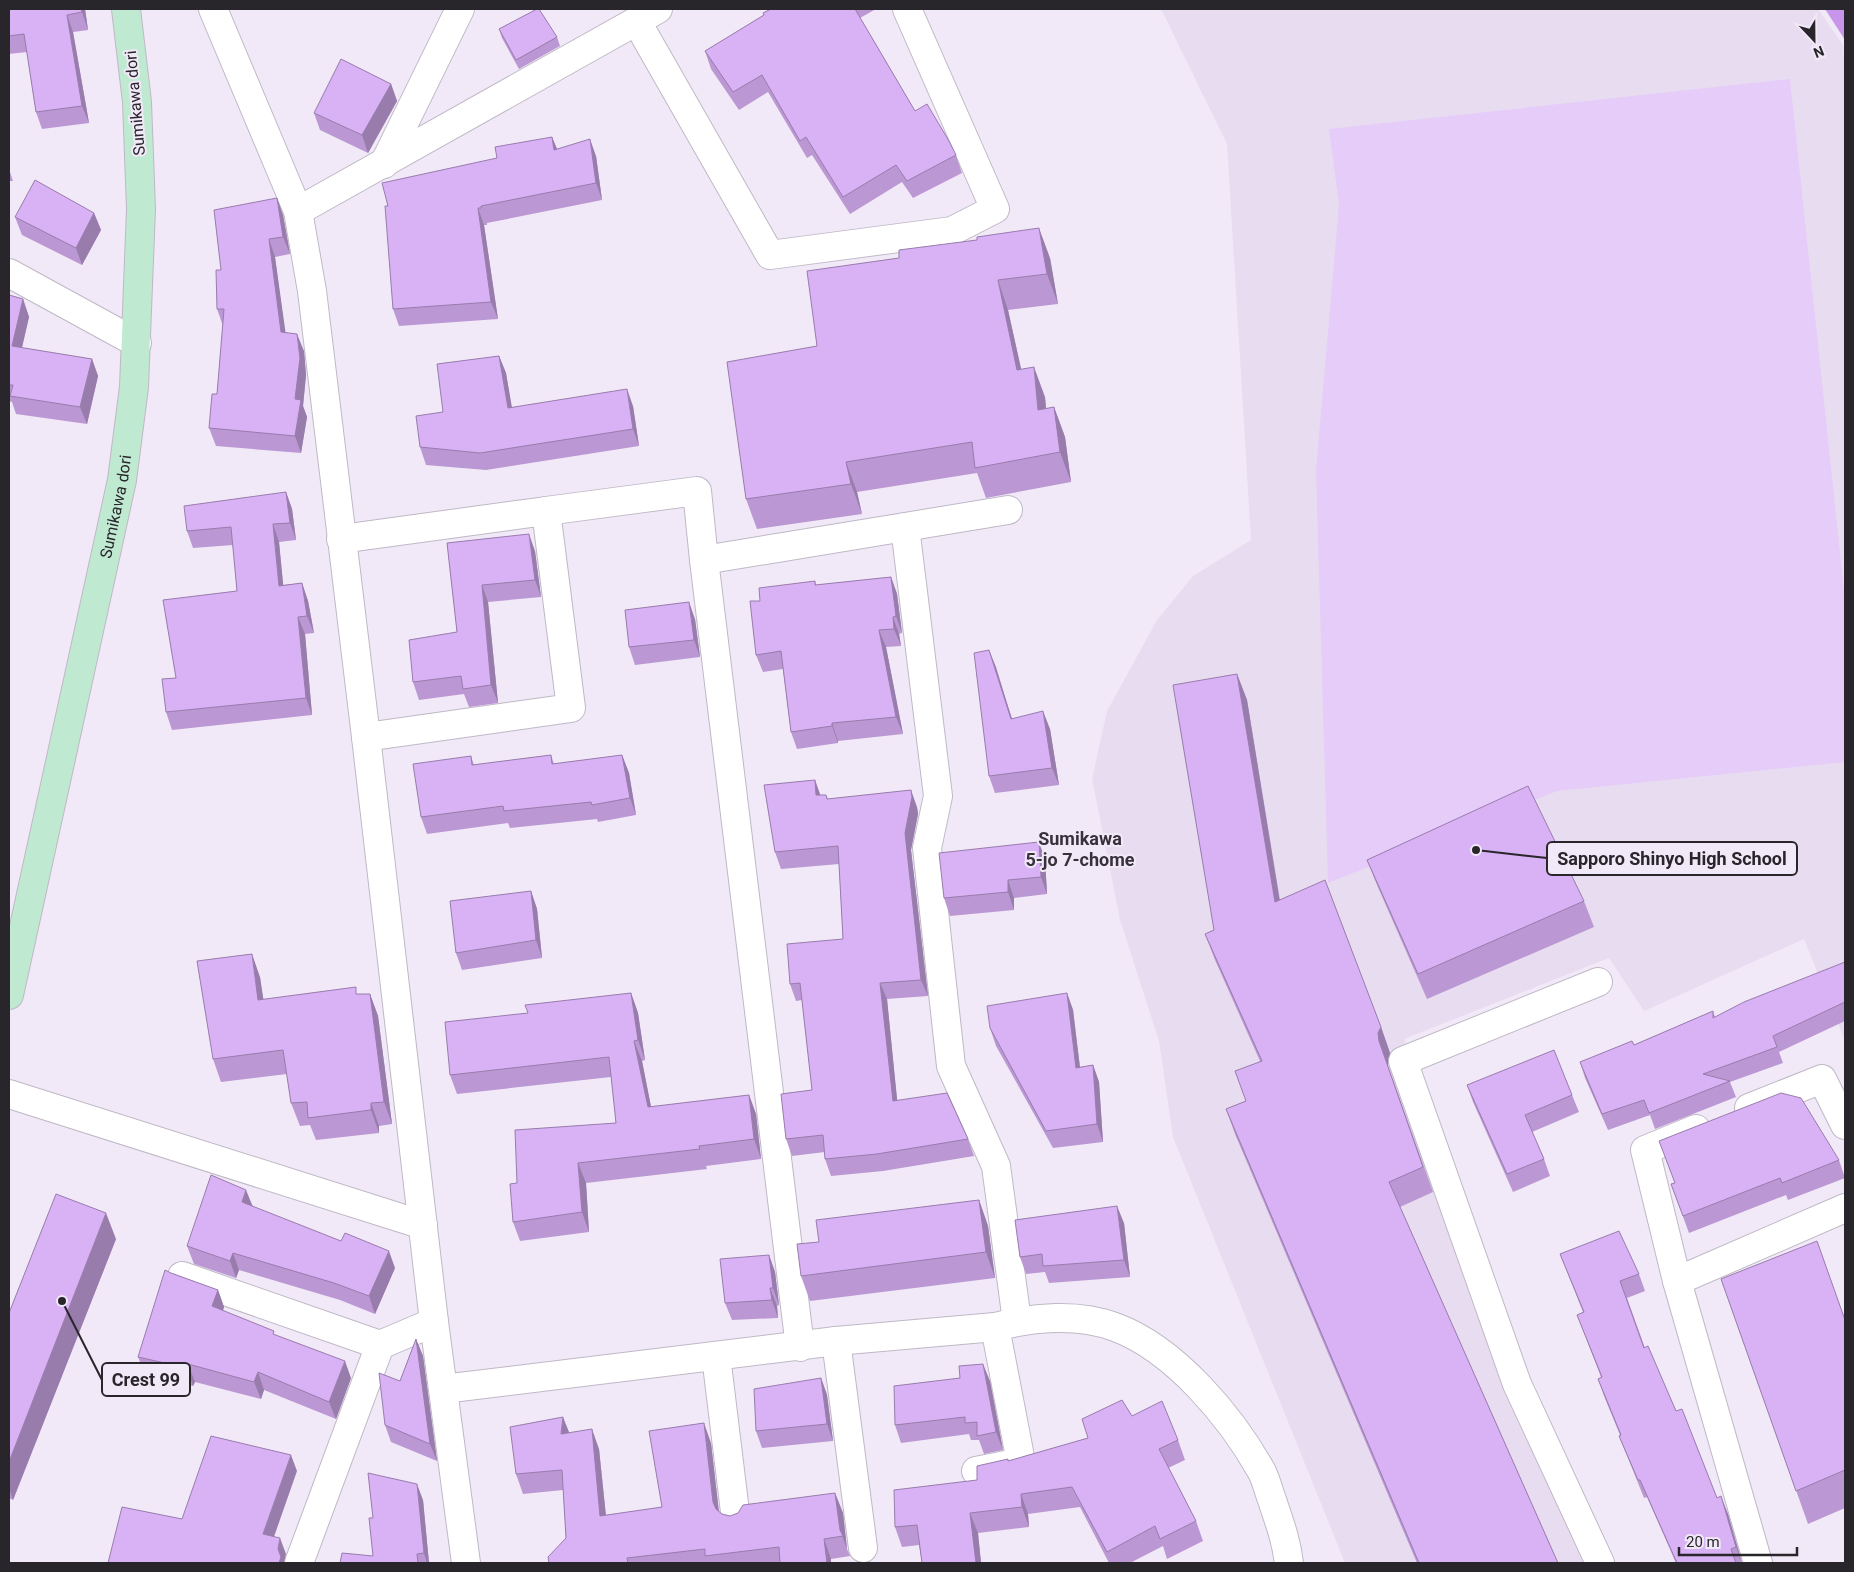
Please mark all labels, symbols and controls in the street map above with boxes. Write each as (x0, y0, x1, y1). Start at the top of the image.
north arrow (1789, 15, 1839, 65)
text: N (1811, 43, 1826, 61)
street label: Sumikawa dori (121, 50, 149, 156)
street label: Sumikawa dori (96, 454, 135, 560)
district label: Sumikawa 5-jo 7-chome (1025, 828, 1135, 870)
callout: Sapporo Shinyo High School (1547, 842, 1797, 875)
text: Sapporo Shinyo High School (1557, 848, 1787, 869)
callout: Crest 99 (102, 1363, 190, 1396)
text: Crest 99 (112, 1369, 180, 1390)
scale bar (1679, 1524, 1796, 1556)
text: 20 m (1686, 1533, 1720, 1551)

